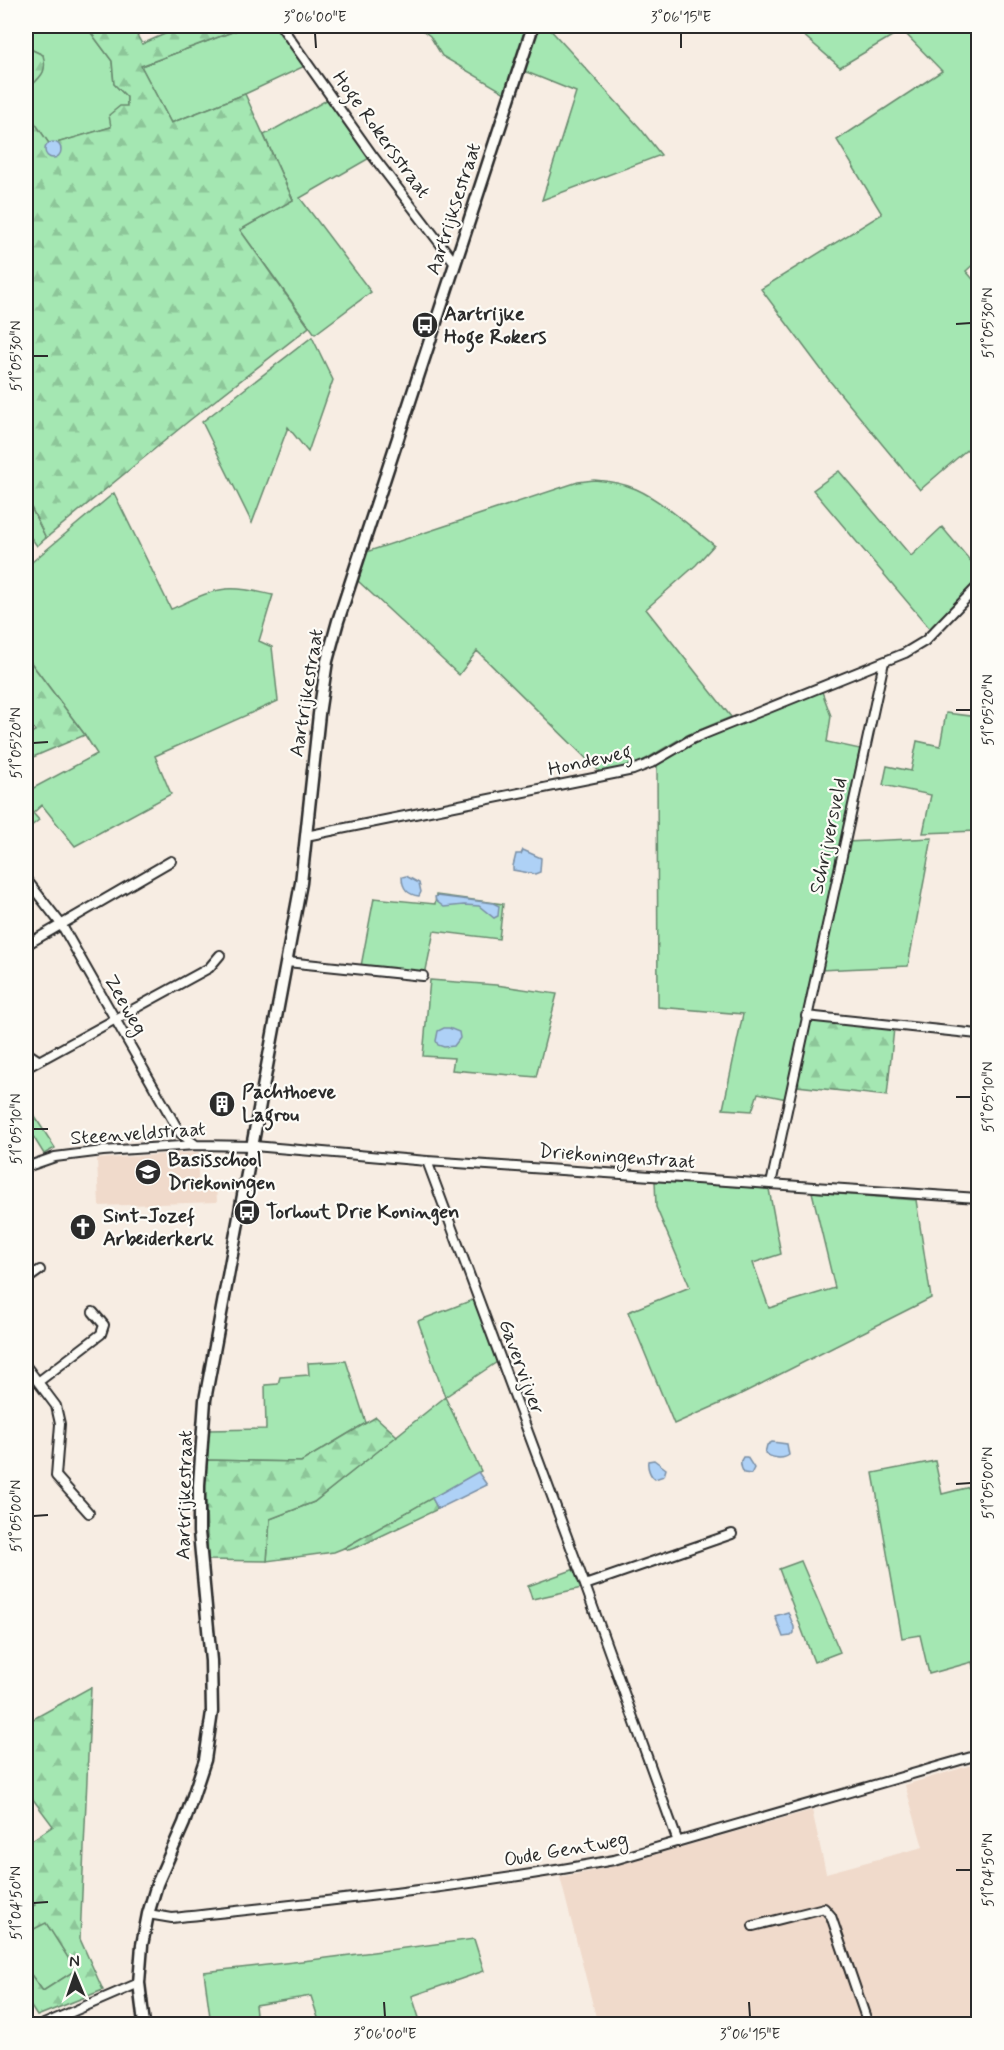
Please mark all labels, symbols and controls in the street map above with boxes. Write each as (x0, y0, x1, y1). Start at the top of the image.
text: 3°06'00"E (284, 8, 347, 28)
text: 3°06'15"E (651, 8, 712, 28)
street label: Hoge Rokersstraat (324, 66, 436, 205)
street label: Aartrijksestraat (420, 139, 488, 279)
text: 51°05'30"N (979, 288, 999, 358)
place label: Aartrijke Hoge Rokers (444, 301, 546, 353)
bus stop icon: Aartrijke Hoge Rokers (410, 310, 440, 340)
text: 51°05'30"N (7, 321, 27, 391)
street label: Aartrijkestraat (284, 627, 330, 759)
text: 51°05'20"N (979, 674, 999, 746)
text: 51°05'20"N (7, 707, 27, 779)
street label: Hondeweg (546, 738, 635, 786)
street label: Schrijversveld (803, 775, 855, 897)
street label: Zeeweg (96, 970, 153, 1041)
text: 51°05'10"N (979, 1062, 999, 1132)
place label: Pachthoeve Lagrou (242, 1079, 336, 1131)
building icon: Pachthoeve Lagrou (207, 1089, 237, 1119)
text: 51°05'10"N (7, 1094, 27, 1164)
street label: Steenveldstraat (69, 1116, 207, 1152)
street label: Driekoningenstraat (538, 1138, 696, 1177)
place label: Basisschool Driekoningen (168, 1147, 275, 1199)
school or university icon: Basisschool Driekoningen (133, 1157, 163, 1187)
bus stop icon: Torhout Drie Koningen (232, 1197, 262, 1227)
place label: Torhout Drie Koningen (266, 1199, 460, 1226)
place label: Sint-Jozef Arbeiderkerk (103, 1203, 215, 1253)
church icon: Sint-Jozef Arbeiderkerk (68, 1212, 98, 1242)
street label: Gavervijver (491, 1316, 551, 1418)
street label: Aartrijkestraat (170, 1430, 200, 1560)
text: 51°05'00"N (979, 1447, 999, 1519)
text: 51°05'00"N (7, 1480, 27, 1552)
street label: Oude Gentweg (502, 1826, 630, 1875)
text: 51°04'50"N (979, 1833, 999, 1907)
text: 51°04'50"N (7, 1866, 27, 1940)
north arrow (45, 1945, 105, 2005)
text: N (69, 1951, 80, 1972)
text: 3°06'00"E (354, 2025, 417, 2045)
text: 3°06'15"E (720, 2025, 781, 2045)

